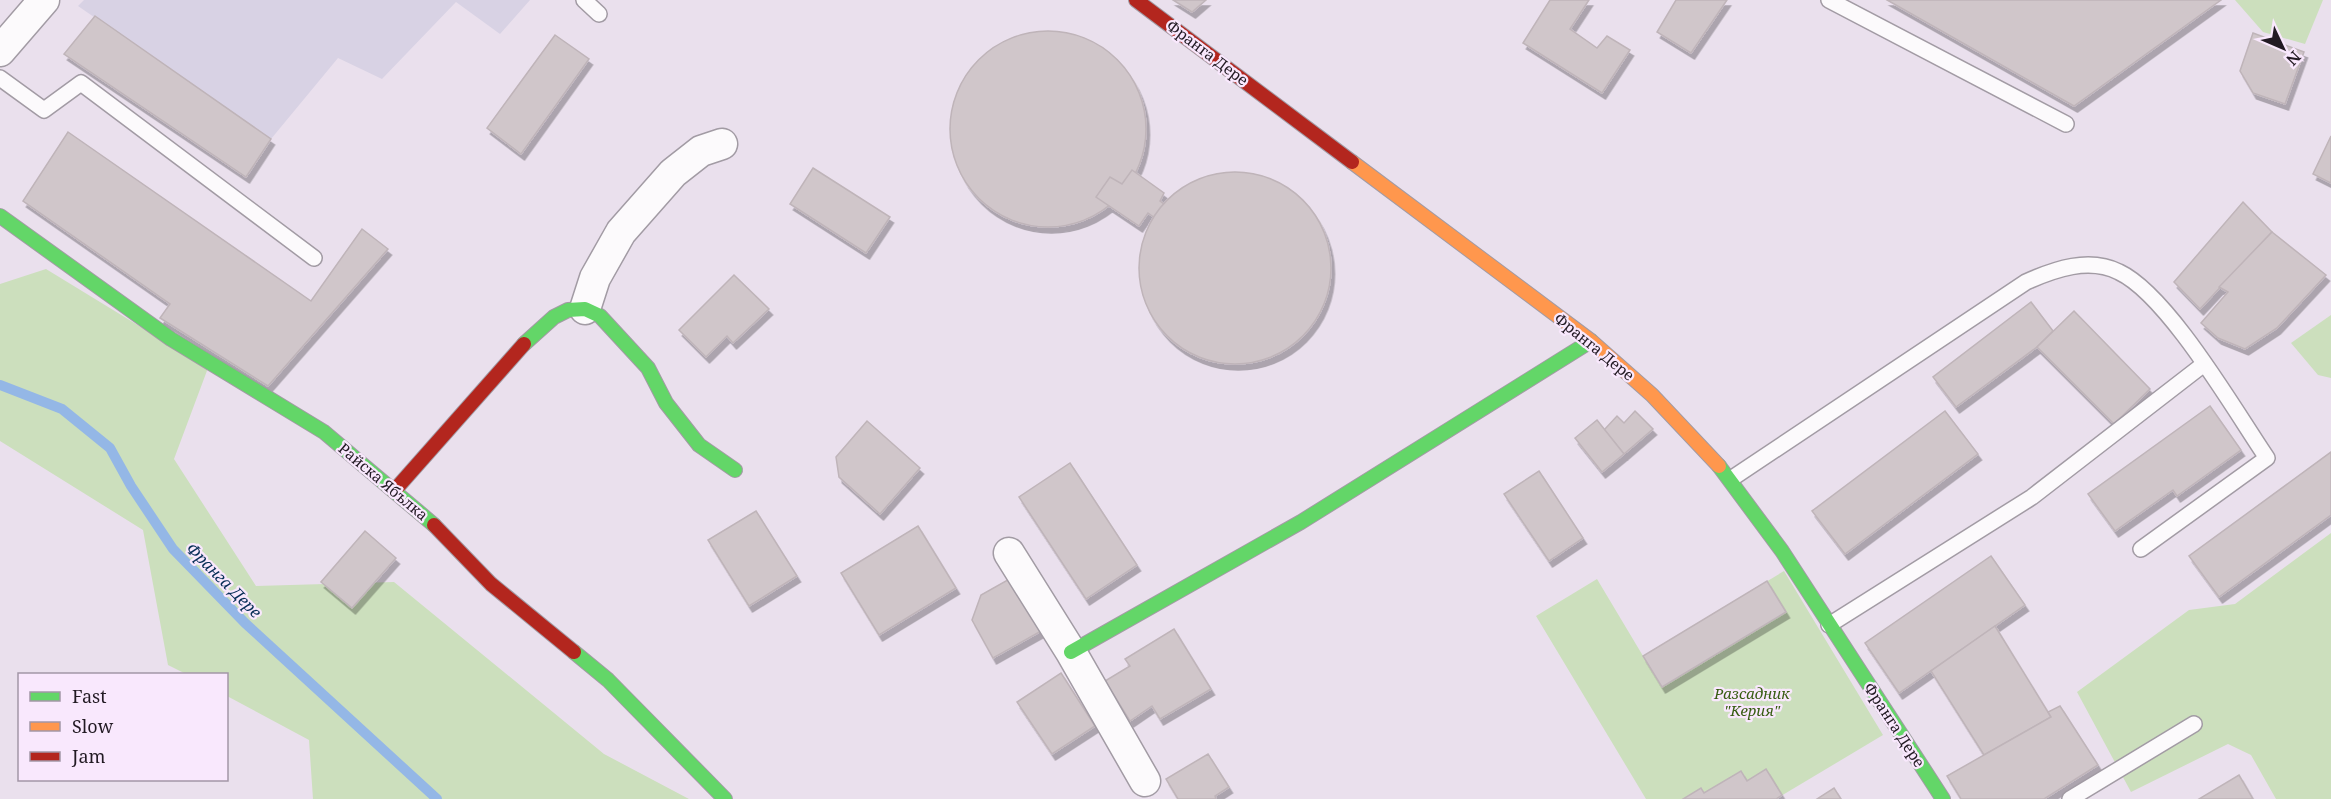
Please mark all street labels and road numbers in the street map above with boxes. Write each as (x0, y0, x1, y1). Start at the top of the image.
street label: Франга Дере (1163, 15, 1252, 89)
street label: Франга Дере (1551, 308, 1639, 385)
street label: Райска Ябълка (335, 438, 433, 525)
street label: Франга Дере (1860, 678, 1930, 771)

